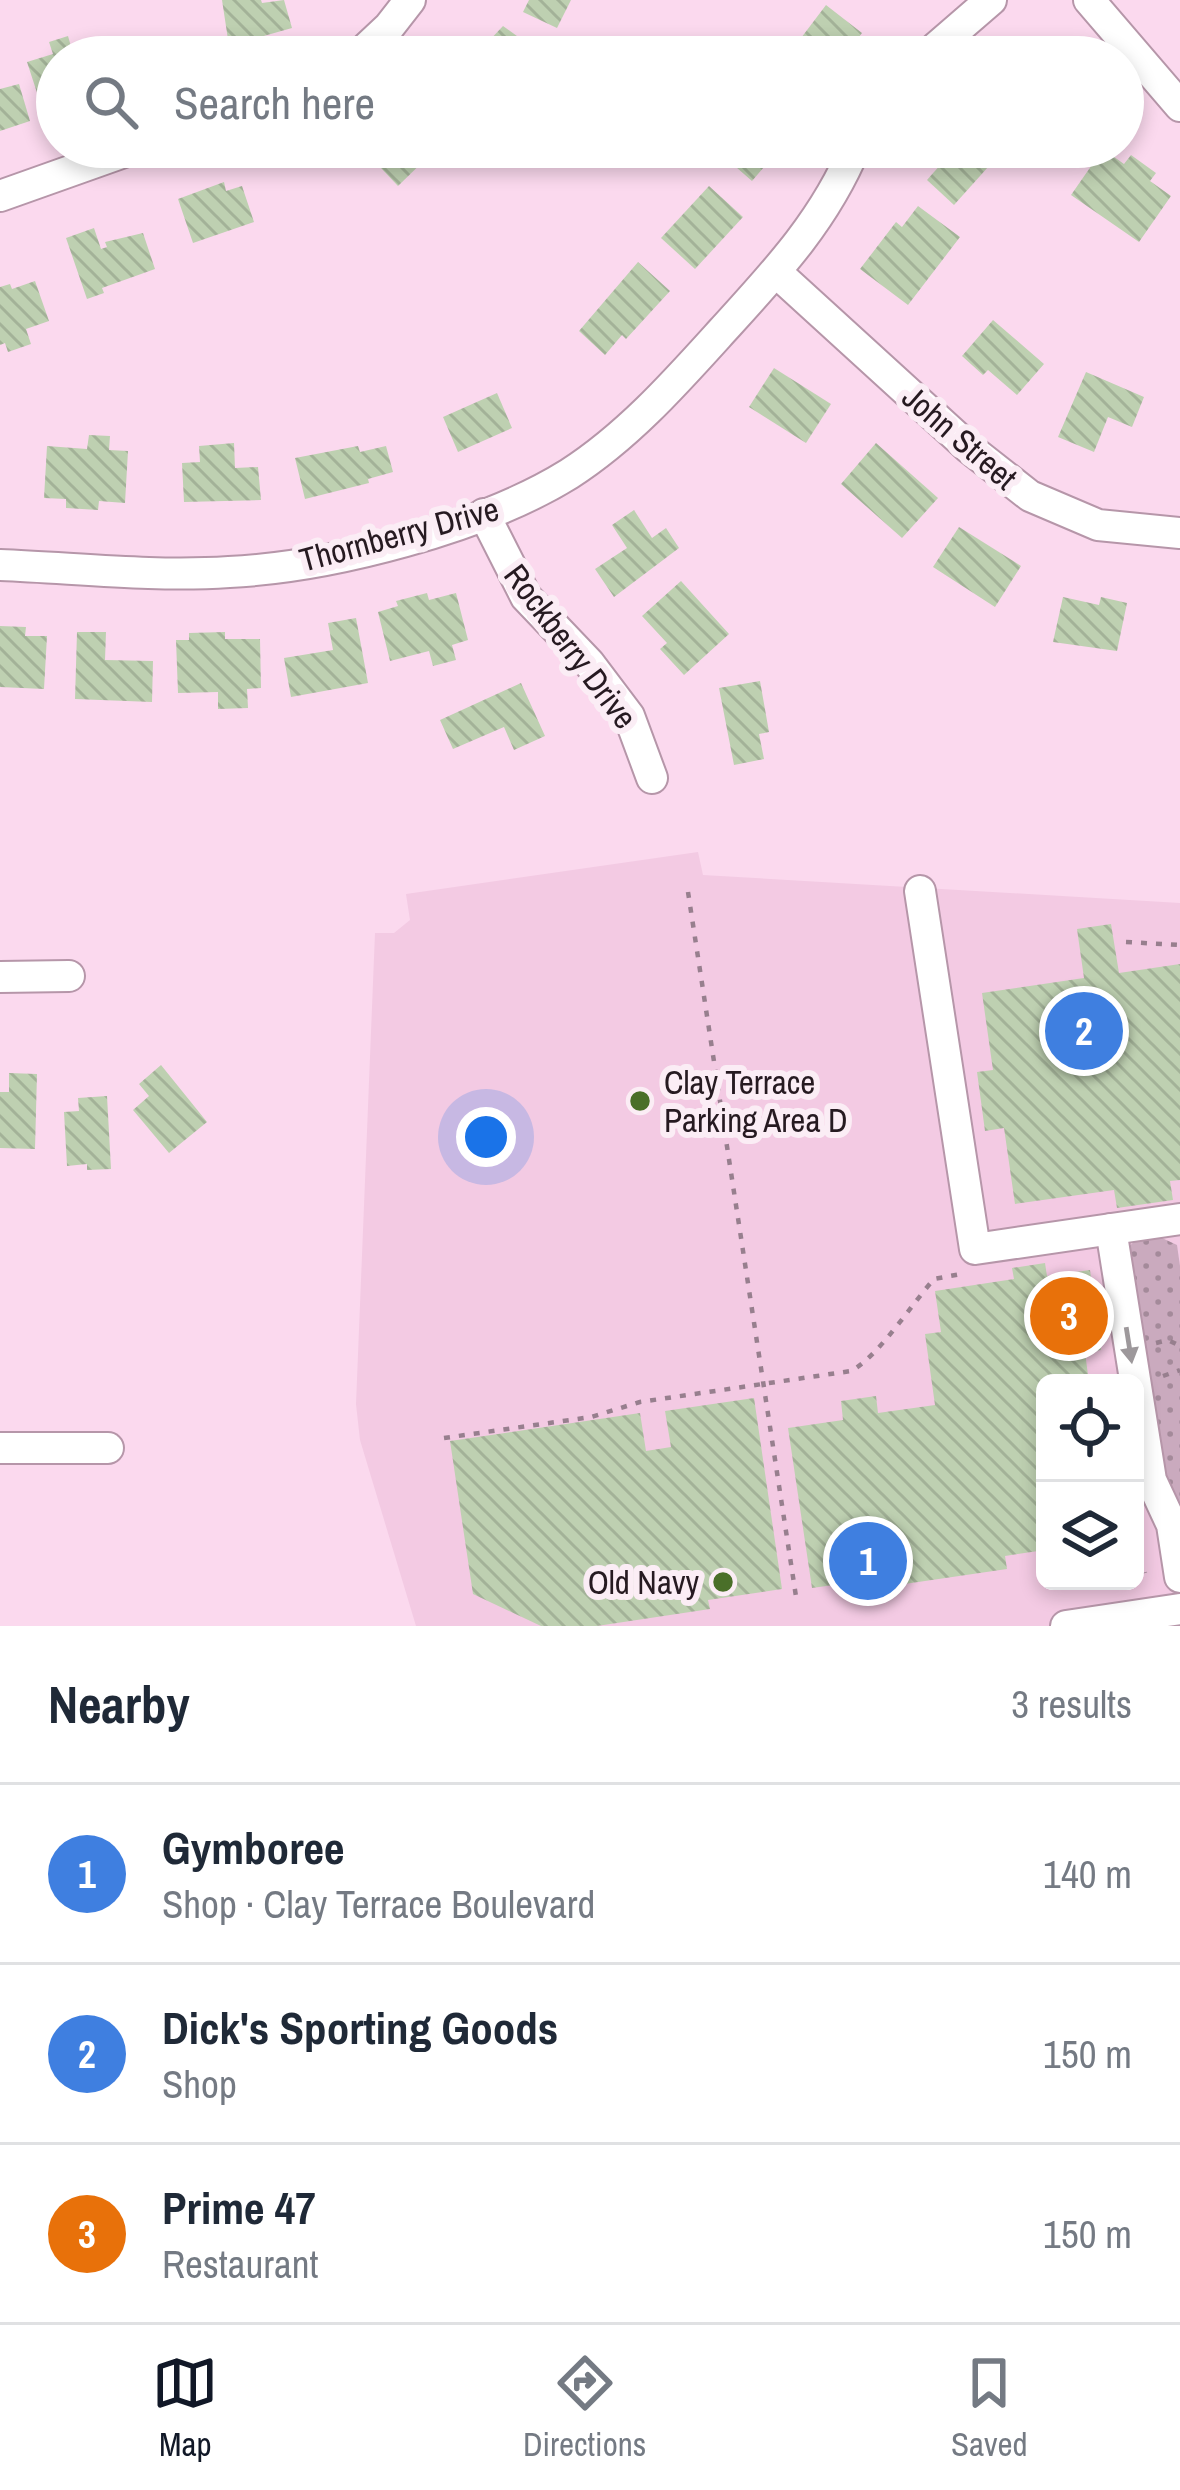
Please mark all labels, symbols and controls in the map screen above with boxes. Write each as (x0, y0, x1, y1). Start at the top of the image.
search box (36, 36, 1144, 168)
icon: search (78, 69, 144, 135)
text: Search here (174, 72, 375, 133)
street label: John Street (893, 375, 1027, 499)
street label: Thornberry Drive (295, 486, 503, 582)
street label: Rockberry Drive (495, 555, 647, 737)
pin: 2 (1045, 986, 1123, 1076)
place label: Clay Terrace Parking Area D (664, 1060, 848, 1142)
marker: Clay Terrace Parking Area D (627, 1088, 653, 1114)
your location (456, 1107, 516, 1167)
pin: 3 (1030, 1271, 1108, 1361)
one-way arrow (1120, 1326, 1139, 1364)
map controls (1036, 1374, 1144, 1590)
button: locate (1036, 1374, 1144, 1482)
button: layers (1036, 1482, 1144, 1590)
pin: 1 (829, 1516, 907, 1606)
place label: Old Navy (588, 1560, 699, 1604)
marker: Old Navy (710, 1569, 736, 1595)
text: Nearby (48, 1670, 190, 1739)
text: 3 results (1011, 1678, 1132, 1730)
text: Gymboree (162, 1817, 345, 1878)
text: 1 (78, 1848, 96, 1900)
text: 140 m (1043, 1848, 1132, 1900)
text: Shop · Clay Terrace Boulevard (162, 1878, 595, 1930)
text: Dick's Sporting Goods (162, 1997, 558, 2058)
text: 2 (78, 2028, 96, 2080)
text: 150 m (1043, 2028, 1132, 2080)
text: Shop (162, 2058, 237, 2110)
text: Prime 47 (162, 2177, 316, 2238)
text: 3 (78, 2208, 96, 2260)
text: 150 m (1043, 2208, 1132, 2260)
text: Restaurant (162, 2238, 318, 2290)
tab: Map (152, 2350, 218, 2466)
tab: Directions (523, 2350, 646, 2466)
tab: Saved (951, 2350, 1028, 2466)

